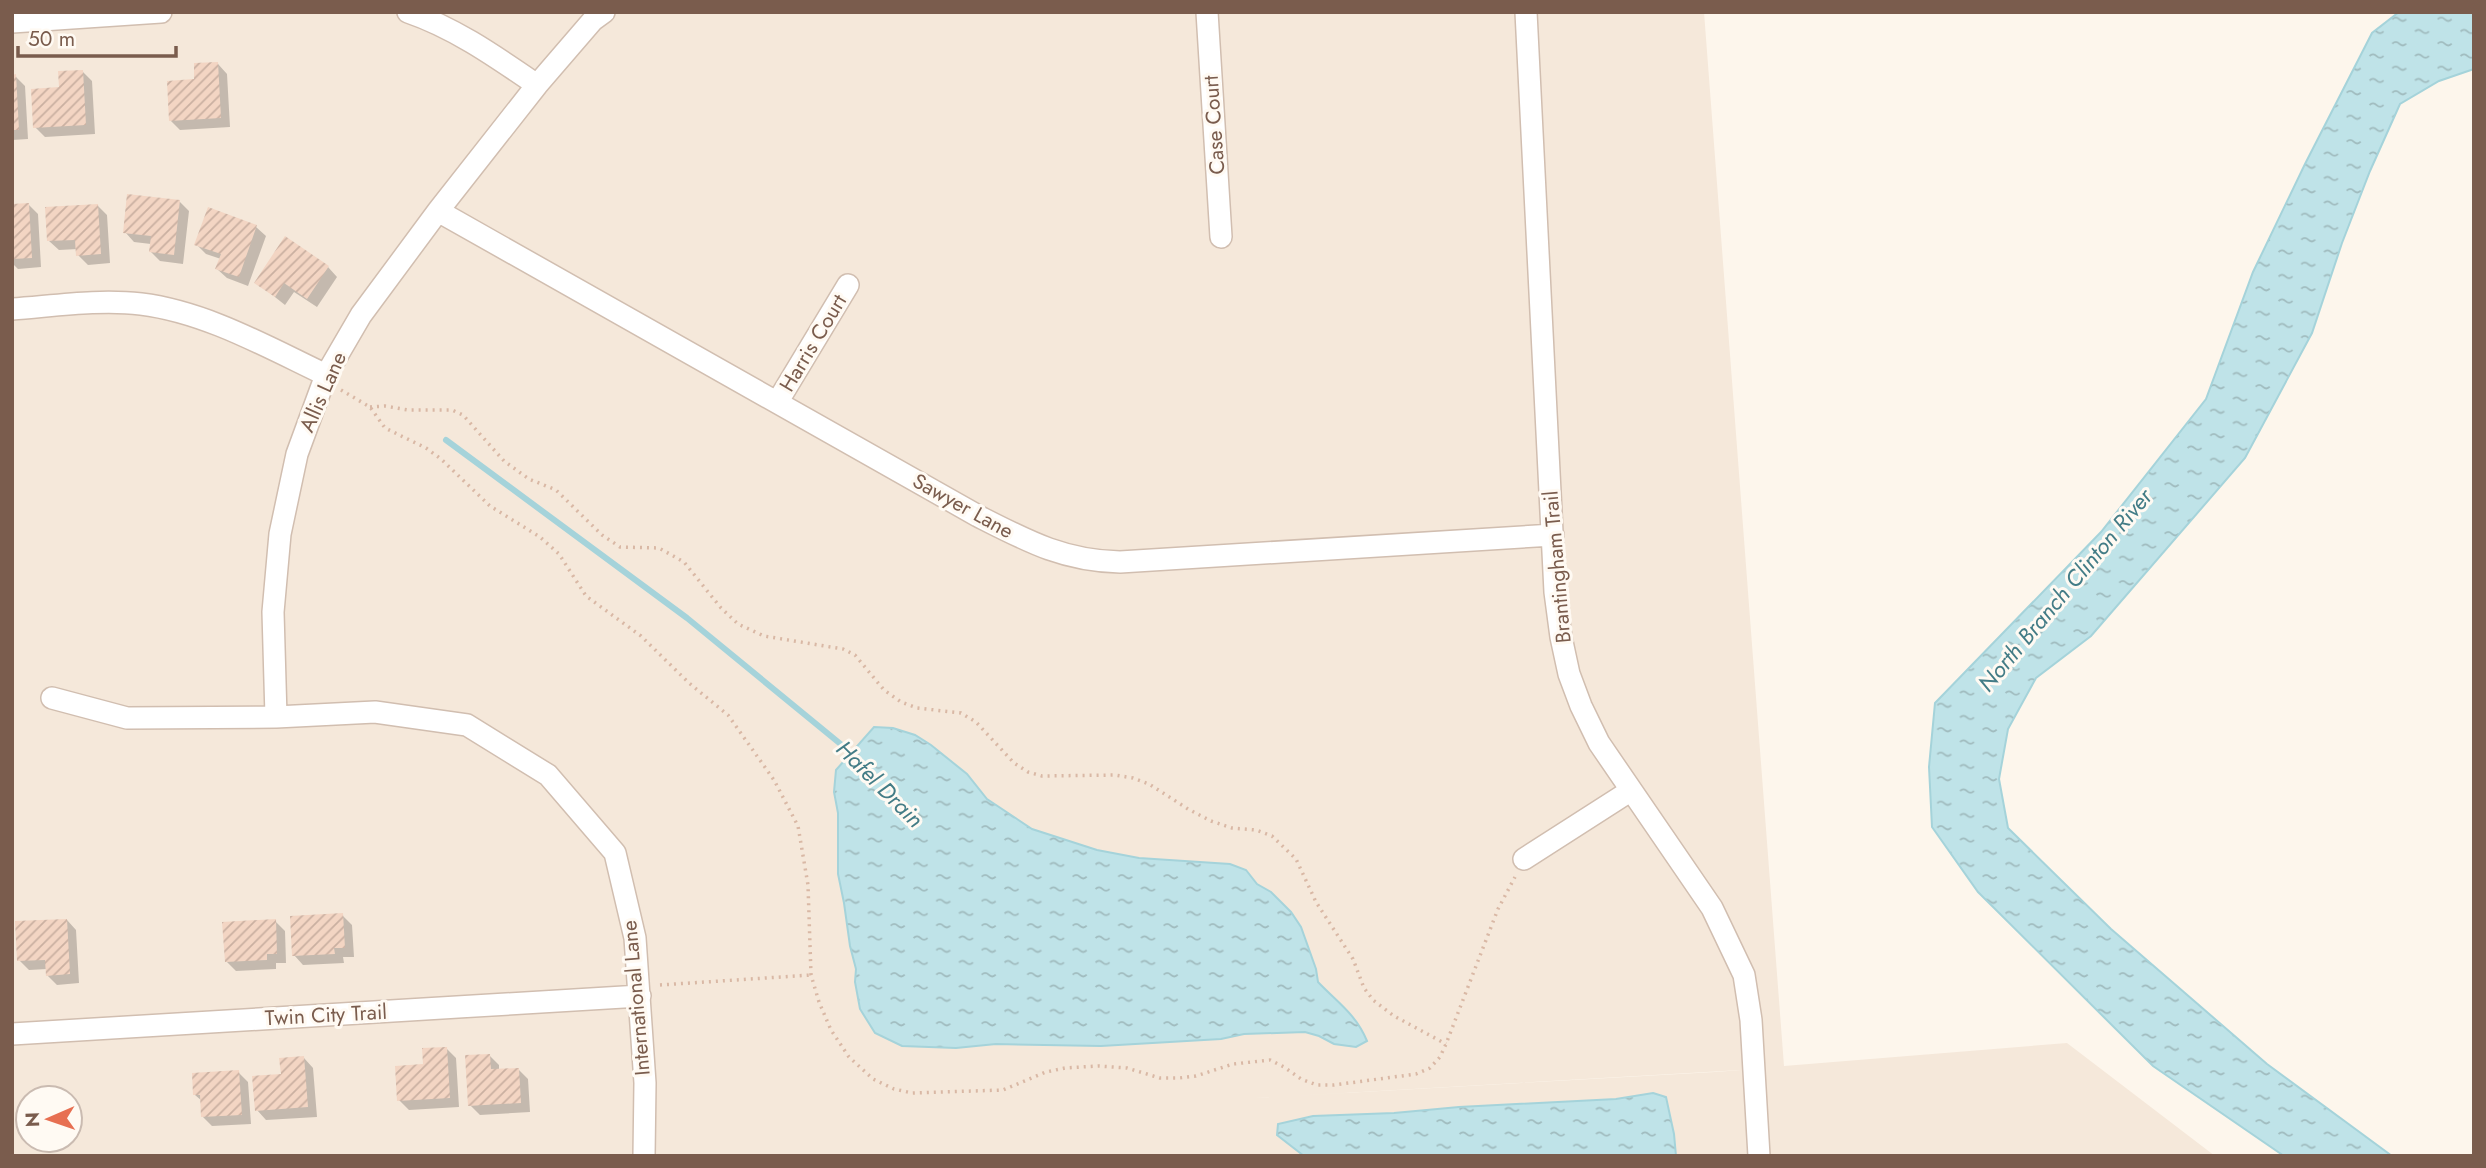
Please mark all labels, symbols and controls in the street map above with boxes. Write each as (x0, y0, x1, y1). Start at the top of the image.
scale bar (18, 14, 175, 58)
text: 50 m (28, 24, 75, 54)
street label: Case Court (1196, 74, 1232, 176)
street label: Harris Court (772, 289, 854, 397)
street label: Allis Lane (292, 347, 354, 437)
street label: Sawyer Lane (907, 466, 1019, 546)
water label: North Branch Clinton River (1970, 480, 2161, 699)
street label: Brantingham Trail (1535, 489, 1579, 645)
water label: Hafel Drain (828, 732, 932, 836)
street label: International Lane (614, 919, 658, 1077)
street label: Twin City Trail (264, 997, 388, 1033)
north arrow (14, 1084, 84, 1154)
text: N (19, 1112, 46, 1128)

